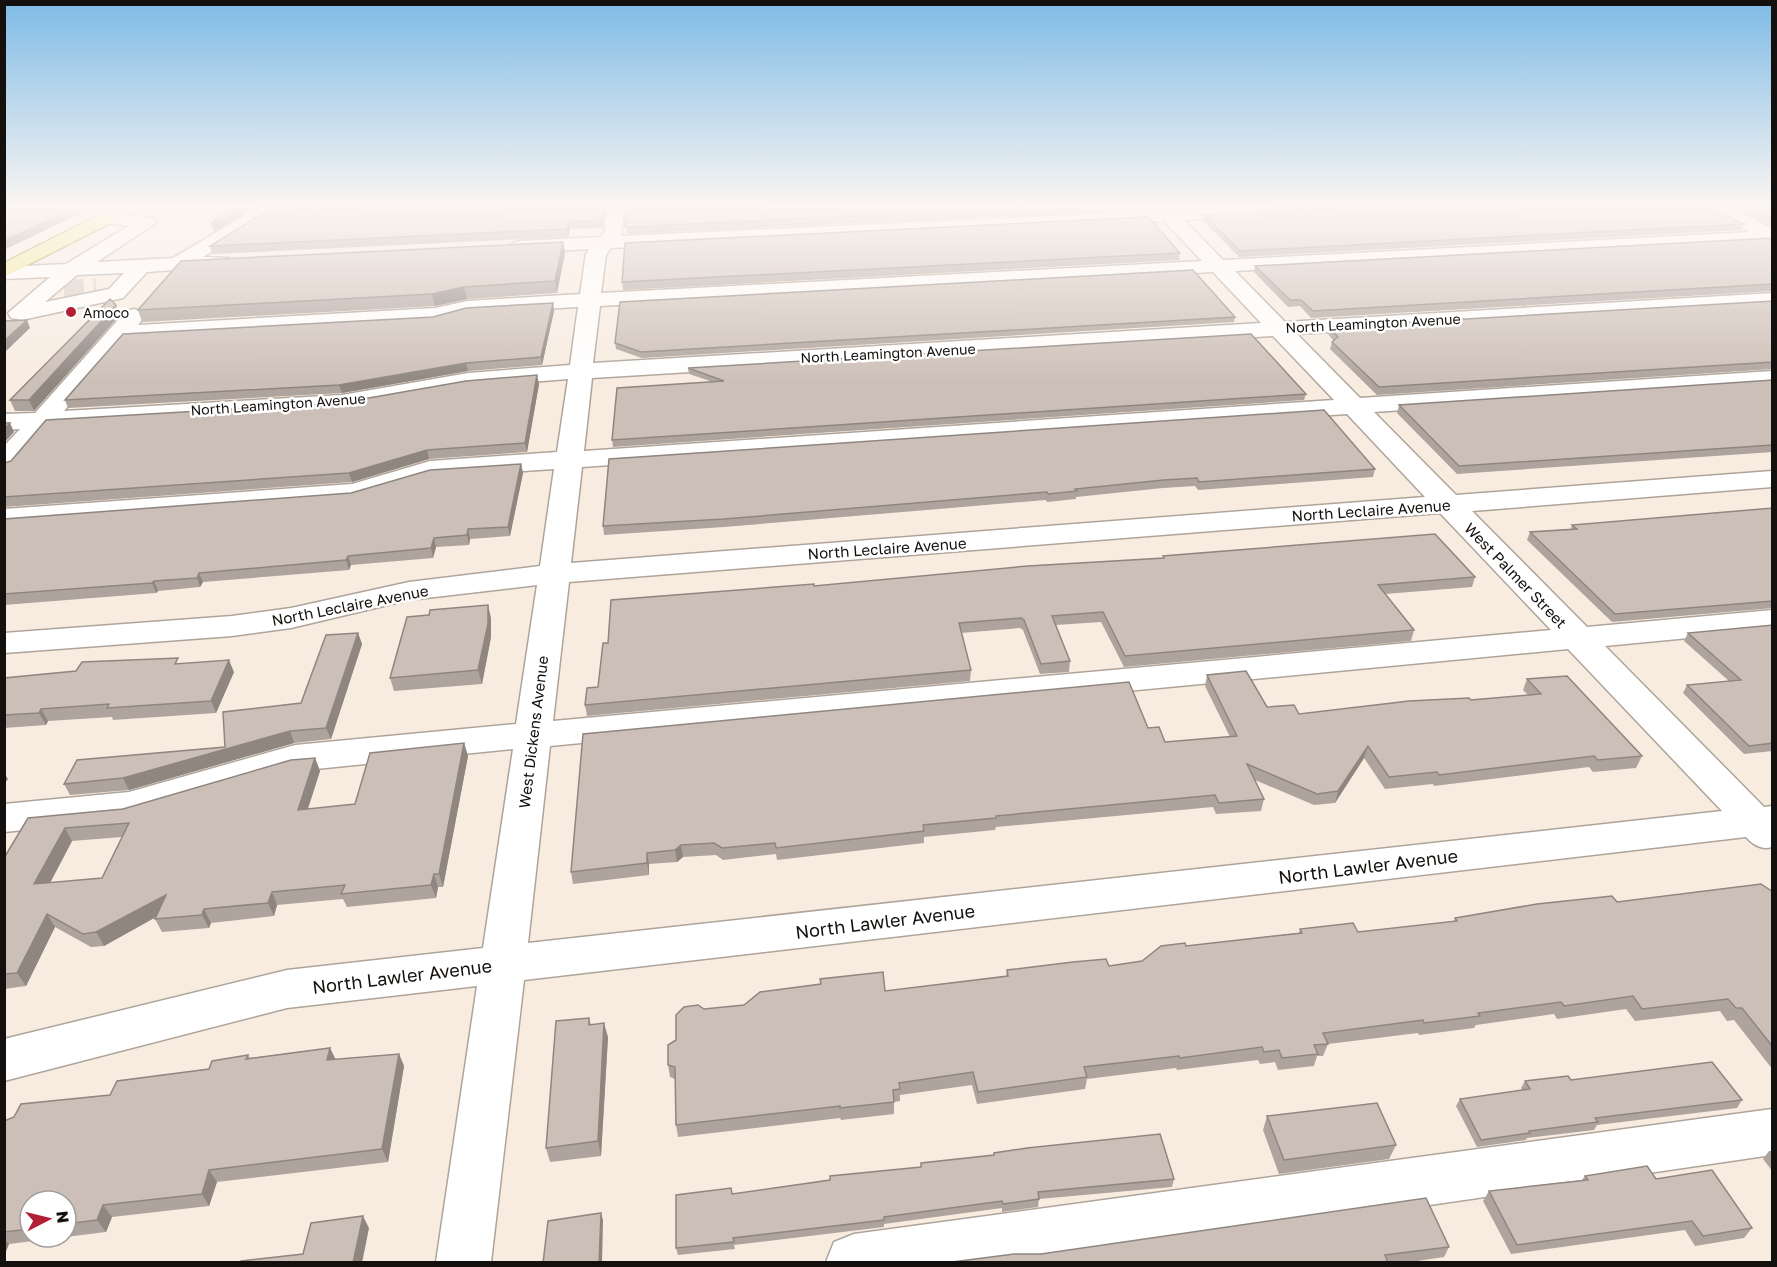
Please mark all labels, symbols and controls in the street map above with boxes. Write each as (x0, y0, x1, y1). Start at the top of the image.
place label: Amoco (83, 304, 129, 321)
marker: Amoco (64, 305, 78, 319)
street label: North Leamington Avenue (1285, 310, 1461, 336)
street label: North Leamington Avenue (800, 340, 976, 366)
street label: North Leamington Avenue (190, 389, 366, 419)
street label: North Leclaire Avenue (1291, 495, 1451, 525)
street label: West Palmer Street (1461, 519, 1571, 631)
street label: North Leclaire Avenue (807, 533, 967, 563)
street label: North Leclaire Avenue (270, 581, 430, 629)
street label: West Dickens Avenue (515, 654, 551, 809)
street label: North Lawler Avenue (1277, 844, 1459, 888)
street label: North Lawler Avenue (794, 899, 976, 943)
street label: North Lawler Avenue (311, 954, 493, 998)
north arrow (18, 1189, 78, 1249)
text: N (52, 1210, 74, 1224)

